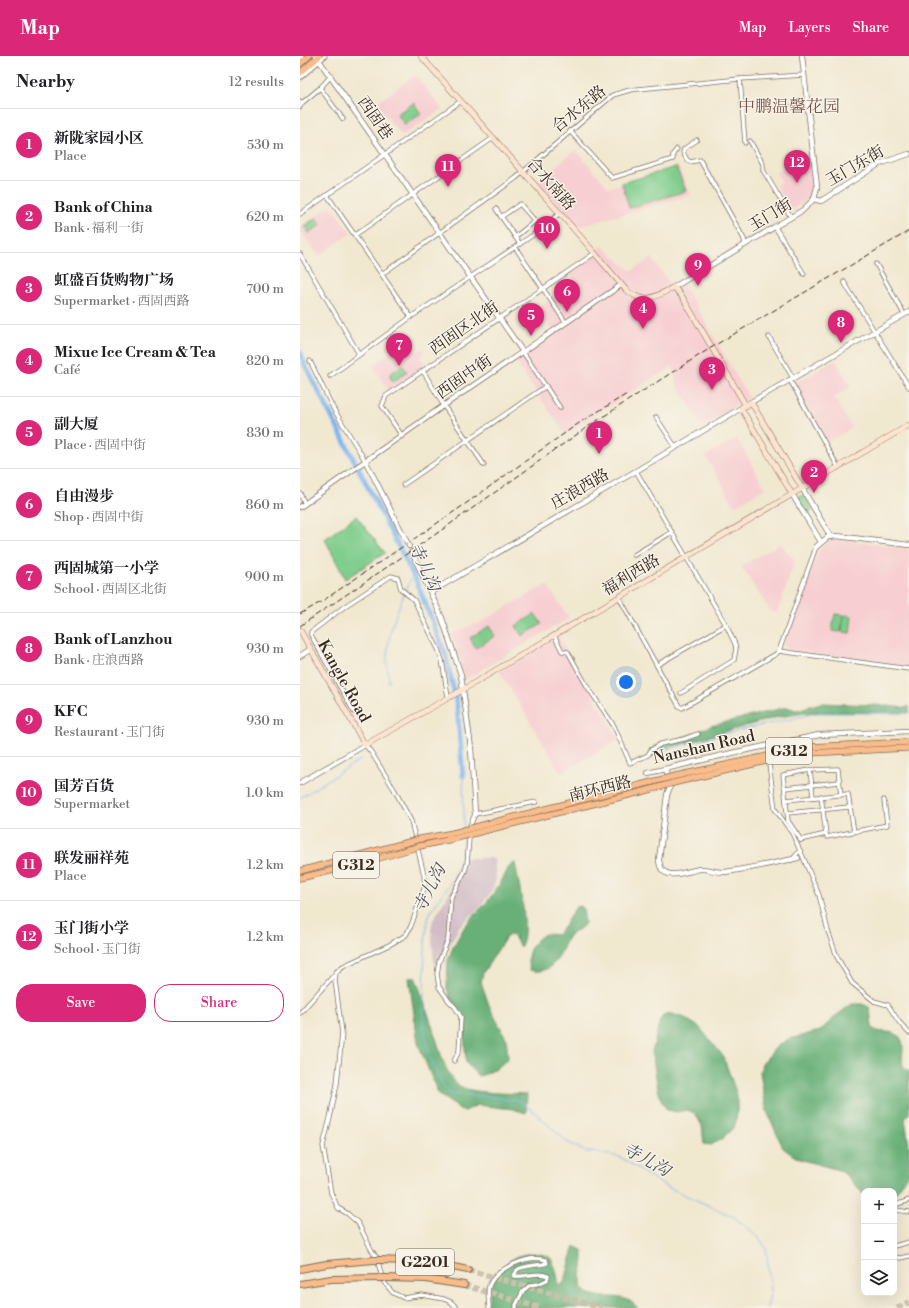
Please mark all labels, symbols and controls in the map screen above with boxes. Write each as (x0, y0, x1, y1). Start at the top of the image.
text: Map (20, 16, 60, 40)
text: Map (739, 19, 766, 37)
text: Layers (788, 19, 831, 37)
text: Share (853, 19, 889, 37)
text: Nearby (16, 71, 75, 93)
text: 12 results (229, 74, 284, 90)
street label: 合水东路 (548, 81, 610, 137)
street label: 西固巷 (353, 93, 397, 143)
district label: 中鹏温馨花园 (738, 96, 840, 118)
text: 新陇家园小区 (54, 129, 144, 148)
text: 1 (26, 137, 32, 153)
text: 530 m (247, 137, 284, 153)
street label: 玉门东街 (822, 141, 888, 191)
text: Place (54, 148, 86, 164)
pin: 12 (784, 150, 810, 183)
street label: 合水南路 (522, 153, 580, 215)
pin: 11 (435, 154, 461, 187)
street label: 玉门街 (744, 194, 796, 236)
text: Bank of China (54, 198, 153, 217)
text: 2 (25, 209, 33, 225)
text: 620 m (246, 209, 284, 225)
pin: 10 (534, 216, 560, 249)
text: Bank · 福利一街 (54, 220, 144, 236)
pin: 9 (685, 253, 711, 286)
text: 虹盛百货购物广场 (54, 271, 174, 290)
pin: 6 (554, 279, 580, 312)
text: 3 (25, 281, 33, 297)
text: 700 m (246, 281, 284, 297)
text: Supermarket · 西固西路 (54, 293, 190, 309)
pin: 4 (630, 296, 656, 329)
street label: 西固区北街 (425, 297, 503, 359)
pin: 5 (518, 303, 544, 336)
pin: 8 (828, 310, 854, 343)
pin: 7 (386, 333, 412, 366)
text: Mixue Ice Cream & Tea (54, 343, 216, 362)
street label: 西固中街 (432, 350, 496, 404)
text: 4 (25, 353, 33, 369)
text: 820 m (246, 353, 284, 369)
pin: 3 (699, 357, 725, 390)
text: Café (54, 362, 81, 378)
text: 副大厦 (54, 415, 99, 434)
pin: 1 (586, 421, 612, 454)
text: 5 (25, 425, 33, 441)
text: 830 m (246, 425, 284, 441)
text: Place · 西固中街 (54, 437, 146, 453)
pin: 2 (801, 460, 827, 493)
street label: 庄浪西路 (547, 464, 613, 514)
text: 自由漫步 (54, 487, 114, 506)
text: 6 (25, 497, 33, 513)
text: 860 m (245, 497, 284, 513)
text: Shop · 西固中街 (54, 509, 144, 525)
water label: 寺儿沟 (403, 539, 446, 597)
street label: 福利西路 (598, 550, 664, 600)
text: 西固城第一小学 (54, 559, 159, 578)
text: 7 (25, 569, 33, 585)
text: 900 m (245, 569, 284, 585)
text: School · 西固区北街 (54, 581, 167, 597)
text: Bank of Lanzhou (54, 630, 173, 649)
street label: Kangle Road (313, 636, 375, 726)
text: 8 (25, 641, 33, 657)
text: 930 m (246, 641, 284, 657)
text: Bank · 庄浪西路 (54, 652, 144, 668)
your location (616, 672, 636, 692)
text: KFC (54, 702, 87, 721)
text: 9 (25, 713, 33, 729)
text: 930 m (246, 713, 284, 729)
text: Restaurant · 玉门街 (54, 724, 165, 740)
street label: Nanshan Road (651, 726, 757, 768)
road number: G312 (766, 738, 812, 764)
street label: 南环西路 (567, 772, 633, 806)
text: 国芳百货 (54, 777, 114, 796)
text: 10 (21, 785, 37, 801)
text: 1.0 km (246, 785, 284, 801)
text: Supermarket (54, 796, 130, 812)
text: 联发丽祥苑 (54, 849, 129, 868)
road number: G312 (333, 852, 379, 878)
text: 11 (23, 857, 35, 873)
text: 1.2 km (247, 857, 284, 873)
water label: 寺儿沟 (409, 859, 452, 917)
text: Place (54, 868, 86, 884)
text: 玉门街小学 (54, 919, 129, 938)
text: 12 (22, 929, 36, 945)
text: 1.2 km (247, 929, 284, 945)
text: School · 玉门街 (54, 941, 141, 957)
button: Save (16, 984, 146, 1022)
button: Share (154, 984, 284, 1022)
water label: 寺儿沟 (618, 1138, 676, 1183)
map controls (861, 1188, 897, 1296)
button: + (861, 1188, 897, 1224)
button: − (861, 1224, 897, 1260)
road number: G2201 (396, 1249, 454, 1275)
button: layers (861, 1260, 897, 1296)

